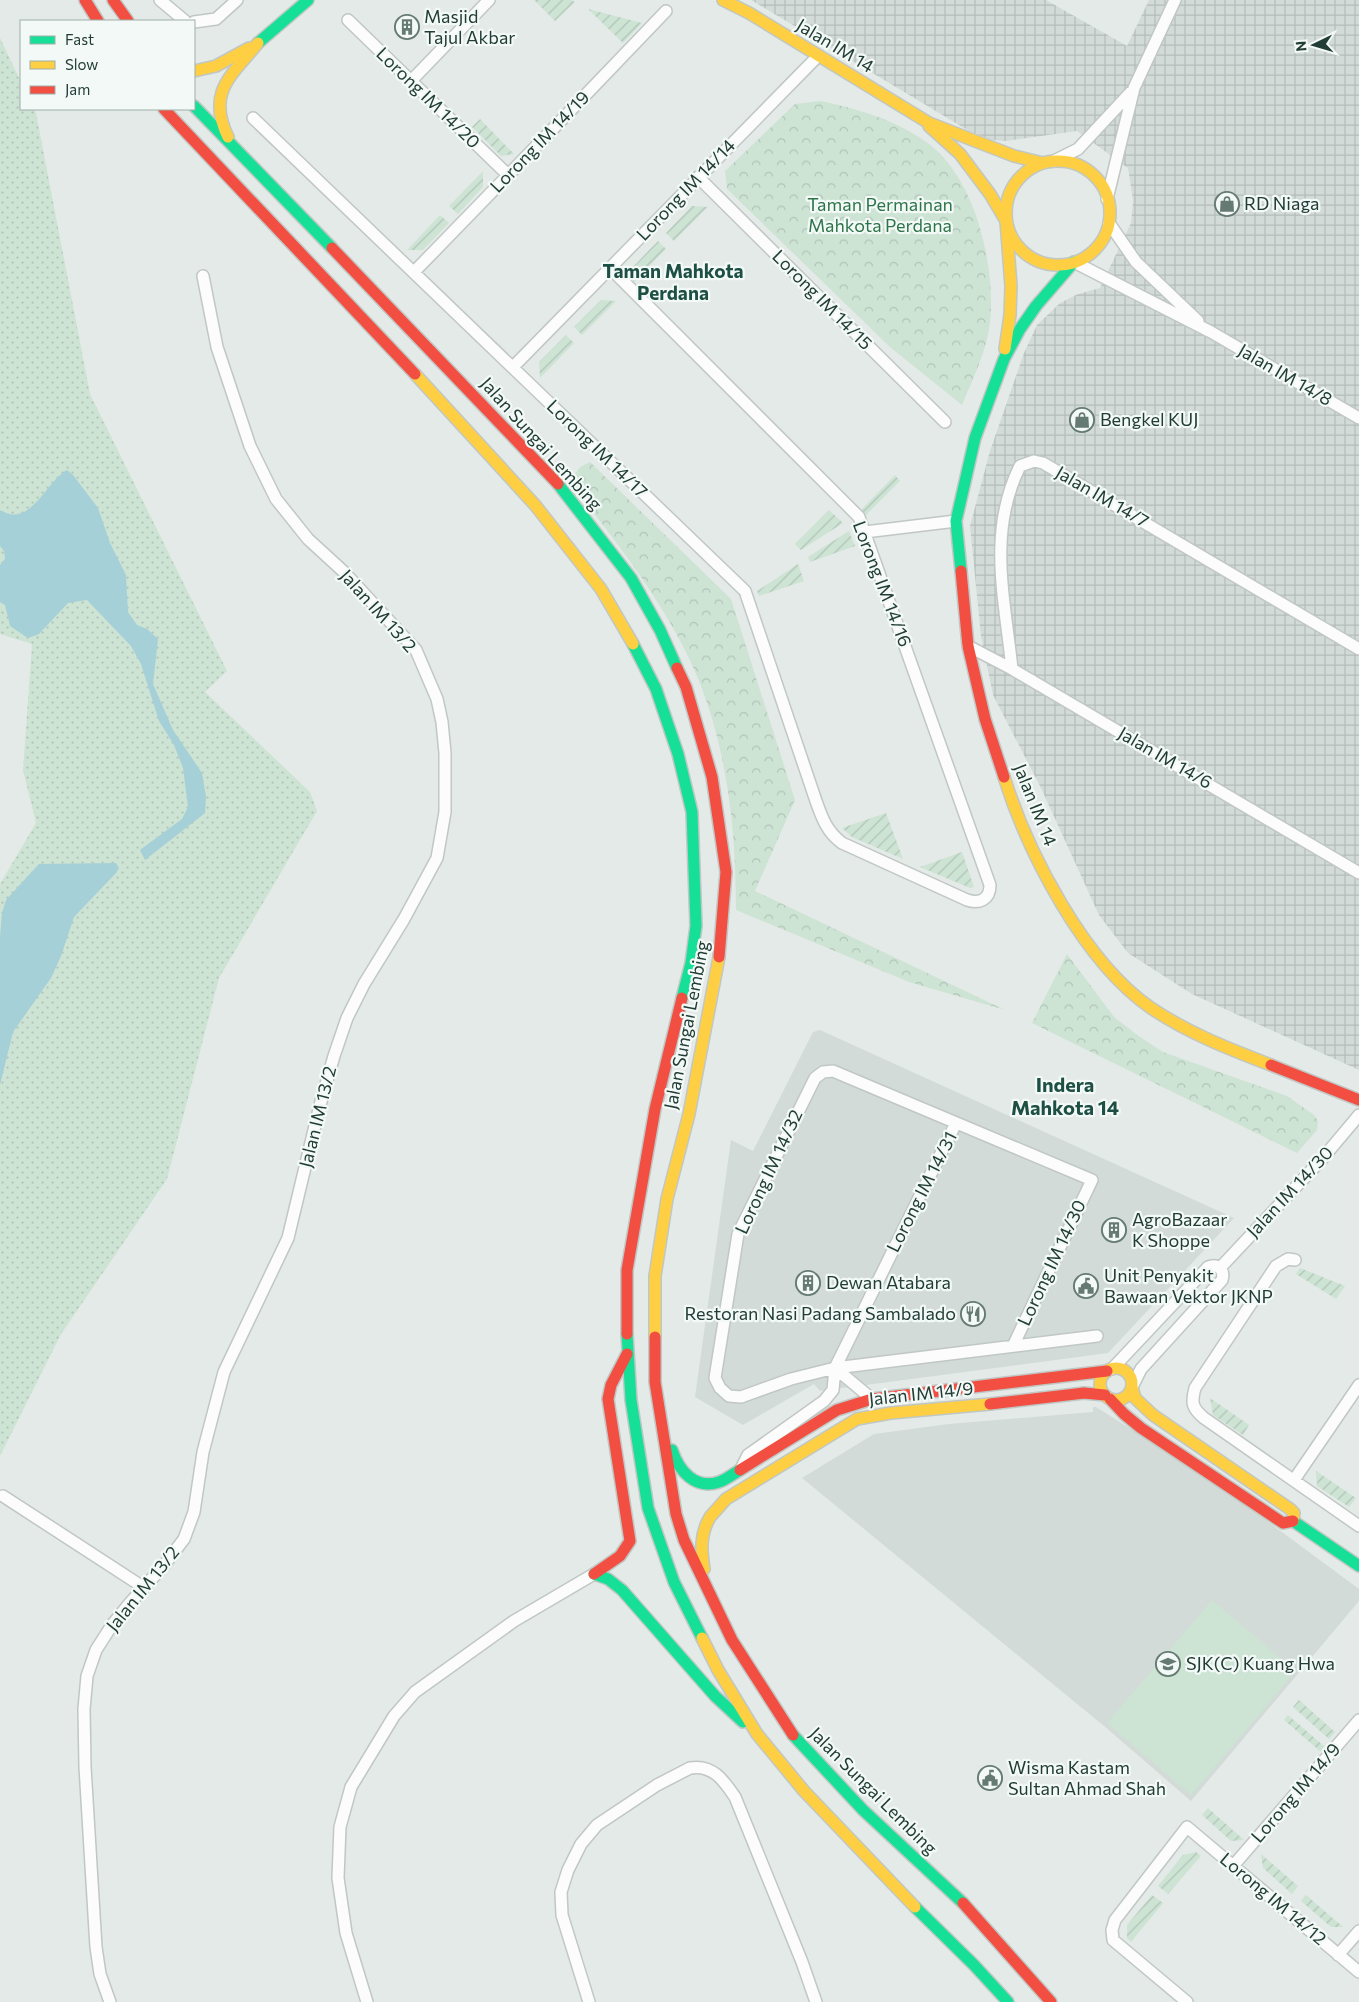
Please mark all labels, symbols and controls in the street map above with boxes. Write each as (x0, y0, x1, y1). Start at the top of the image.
place label: Masjid Tajul Akbar (424, 5, 516, 48)
street label: Jalan IM 14 (793, 13, 878, 77)
building icon: Masjid Tajul Akbar (394, 14, 420, 40)
legend (20, 20, 195, 110)
north arrow (1289, 20, 1339, 70)
text: Fast (65, 30, 94, 48)
text: N (1292, 40, 1309, 52)
street label: Lorong IM 14/20 (372, 42, 485, 152)
text: Slow (65, 55, 98, 73)
text: Jam (65, 80, 90, 98)
street label: Lorong IM 14/19 (485, 86, 593, 197)
street label: Lorong IM 14/14 (631, 134, 739, 245)
shop icon: RD Niaga (1214, 191, 1240, 217)
place label: RD Niaga (1244, 192, 1319, 214)
park label: Taman Permainan Mahkota Perdana (807, 193, 953, 236)
street label: Lorong IM 14/15 (768, 245, 877, 354)
district label: Taman Mahkota Perdana (602, 259, 744, 304)
street label: Jalan IM 14/8 (1235, 338, 1337, 410)
street label: Jalan Sungai Lembing (476, 372, 607, 515)
street label: Lorong IM 14/17 (543, 395, 653, 502)
shop icon: Bengkel KUJ (1069, 407, 1095, 433)
place label: Bengkel KUJ (1100, 408, 1199, 430)
street label: Jalan IM 14/7 (1052, 461, 1153, 532)
street label: Lorong IM 14/16 (849, 518, 917, 650)
street label: Jalan IM 13/2 (336, 564, 422, 656)
street label: Jalan IM 14/6 (1115, 721, 1216, 793)
street label: Jalan IM 14 (1010, 760, 1062, 849)
street label: Jalan Sungai Lembing (659, 938, 713, 1111)
street label: Jalan IM 13/2 (294, 1064, 340, 1170)
district label: Indera Mahkota 14 (1011, 1072, 1119, 1119)
street label: Lorong IM 14/32 (730, 1106, 807, 1237)
street label: Lorong IM 14/31 (881, 1128, 961, 1256)
street label: Jalan IM 14/30 (1241, 1141, 1337, 1241)
street label: Lorong IM 14/30 (1012, 1196, 1090, 1329)
place label: AgroBazaar K Shoppe (1132, 1208, 1227, 1251)
building icon: AgroBazaar K Shoppe (1101, 1217, 1127, 1243)
place label: Unit Penyakit Bawaan Vektor JKNP (1104, 1264, 1273, 1307)
building icon: Dewan Atabara (795, 1270, 821, 1296)
place label: Dewan Atabara (826, 1271, 951, 1293)
public building icon: Unit Penyakit Bawaan Vektor JKNP (1073, 1273, 1099, 1299)
restaurant icon: Restoran Nasi Padang Sambalado (960, 1301, 986, 1327)
place label: Restoran Nasi Padang Sambalado (685, 1302, 956, 1324)
street label: Jalan IM 14/9 (868, 1377, 974, 1409)
street label: Jalan IM 13/2 (101, 1541, 183, 1636)
school or university icon: SJK(C) Kuang Hwa (1155, 1651, 1181, 1677)
place label: SJK(C) Kuang Hwa (1186, 1652, 1335, 1674)
street label: Jalan Sungai Lembing (805, 1722, 942, 1859)
street label: Lorong IM 14/9 (1246, 1738, 1345, 1847)
place label: Wisma Kastam Sultan Ahmad Shah (1008, 1756, 1166, 1799)
public building icon: Wisma Kastam Sultan Ahmad Shah (977, 1765, 1003, 1791)
street label: Lorong IM 14/12 (1216, 1847, 1331, 1949)

